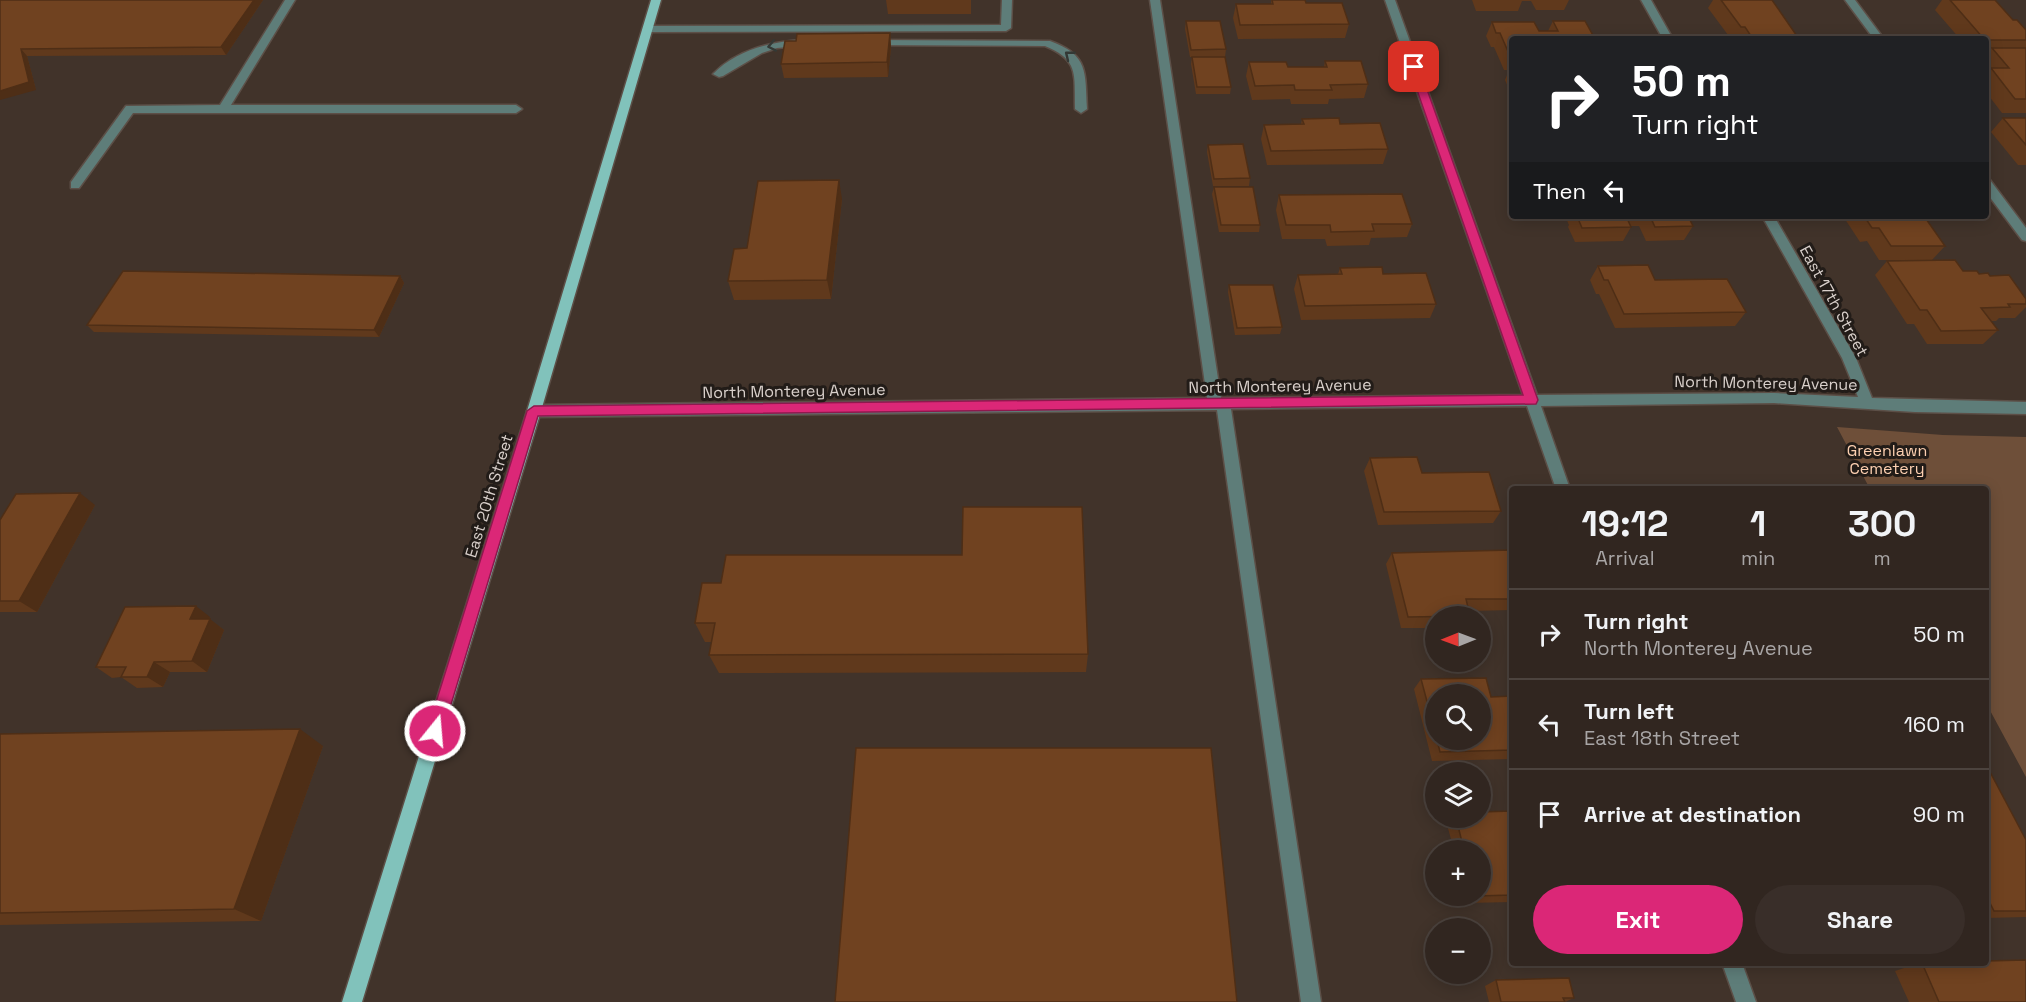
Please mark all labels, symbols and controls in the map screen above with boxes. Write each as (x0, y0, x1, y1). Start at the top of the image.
one-way arrow (768, 39, 778, 52)
pin (1388, 41, 1439, 92)
icon: arrive (1397, 50, 1430, 83)
one-way arrow (1065, 51, 1076, 62)
text: 50 m (1632, 55, 1731, 108)
icon: right (1533, 60, 1611, 138)
text: Turn right (1632, 107, 1759, 142)
icon: left (1598, 174, 1631, 207)
text: Then (1533, 177, 1586, 205)
street label: East 17th Street (1795, 242, 1873, 360)
street label: North Monterey Avenue (1674, 371, 1858, 395)
street label: North Monterey Avenue (1188, 374, 1372, 398)
street label: North Monterey Avenue (702, 379, 886, 403)
street label: East 20th Street (460, 432, 518, 560)
park label: Greenlawn Cemetery (1847, 440, 1927, 479)
text: 19:12 (1582, 501, 1668, 547)
text: 1 (1750, 501, 1766, 547)
text: 300 (1848, 501, 1916, 547)
text: Arrival (1595, 545, 1655, 571)
text: min (1741, 545, 1775, 571)
text: m (1874, 545, 1891, 571)
north arrow (1425, 606, 1491, 672)
map controls (1425, 606, 1491, 984)
text: Turn right (1584, 607, 1689, 635)
icon: right (1533, 618, 1566, 651)
text: 50 m (1913, 620, 1965, 648)
text: North Monterey Avenue (1584, 635, 1813, 661)
button: search (1425, 684, 1491, 750)
text: Turn left (1584, 697, 1674, 725)
position arrow (403, 699, 467, 763)
icon: left (1533, 708, 1566, 741)
text: 160 m (1904, 710, 1965, 738)
text: East 18th Street (1584, 725, 1740, 751)
button: layers (1425, 762, 1491, 828)
icon: arrive (1533, 798, 1566, 831)
text: Arrive at destination (1584, 800, 1801, 828)
text: 90 m (1913, 800, 1965, 828)
button: + (1425, 840, 1491, 906)
button: Exit (1533, 885, 1743, 954)
button: Share (1755, 885, 1965, 954)
button: − (1425, 918, 1491, 984)

